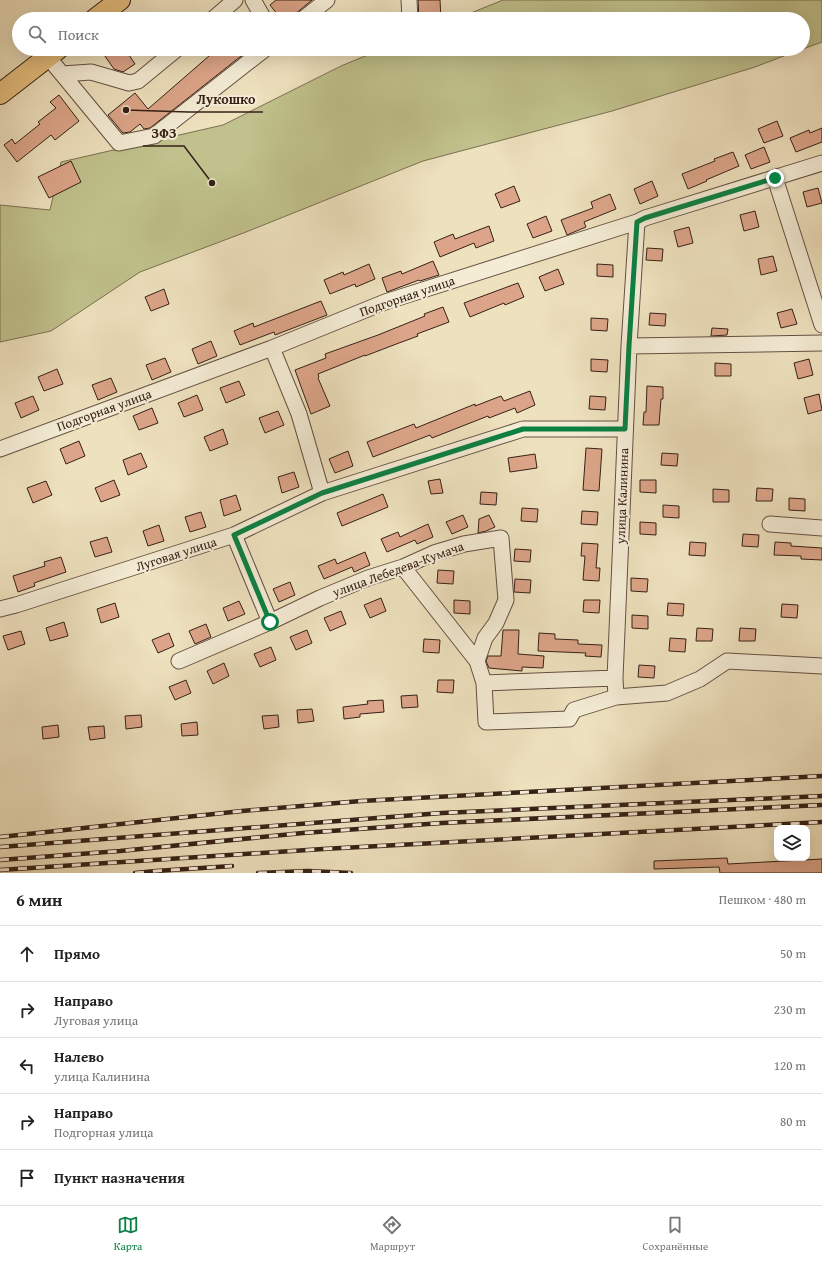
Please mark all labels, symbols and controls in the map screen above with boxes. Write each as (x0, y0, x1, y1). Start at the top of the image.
search box (12, 12, 810, 56)
icon: search (26, 23, 48, 45)
text: Поиск (58, 24, 99, 45)
callout: Лукошко (188, 86, 263, 112)
text: Лукошко (196, 89, 256, 109)
callout: ЗФЗ (143, 120, 184, 146)
text: ЗФЗ (151, 123, 177, 143)
route end (766, 169, 784, 187)
street label: Подгорная улица (357, 271, 458, 321)
street label: Подгорная улица (54, 384, 155, 436)
street label: улица Калинина (611, 447, 633, 545)
street label: Луговая улица (133, 532, 220, 576)
street label: улица Лебедева-Кумача (329, 536, 467, 602)
route start (261, 613, 279, 631)
map controls (774, 825, 810, 861)
button: layers (774, 825, 810, 861)
text: 6 мин (16, 887, 62, 912)
text: Пешком · 480 m (719, 890, 806, 909)
icon: ahead (16, 943, 38, 965)
text: Прямо (54, 943, 100, 964)
text: 50 m (780, 944, 806, 963)
text: Направо (54, 990, 113, 1011)
icon: right (16, 999, 38, 1021)
text: 230 m (774, 1000, 806, 1019)
text: Луговая улица (54, 1011, 138, 1030)
text: Налево (54, 1046, 104, 1067)
icon: left (16, 1055, 38, 1077)
text: 120 m (774, 1056, 806, 1075)
text: улица Калинина (54, 1067, 150, 1086)
text: Направо (54, 1102, 113, 1123)
icon: right (16, 1111, 38, 1133)
text: 80 m (780, 1112, 806, 1131)
text: Подгорная улица (54, 1123, 154, 1142)
icon: arrive (16, 1167, 38, 1189)
text: Пункт назначения (54, 1167, 185, 1188)
tab: Карта (114, 1214, 142, 1254)
tab: Маршрут (370, 1214, 415, 1254)
tab: Сохранённые (643, 1214, 708, 1254)

